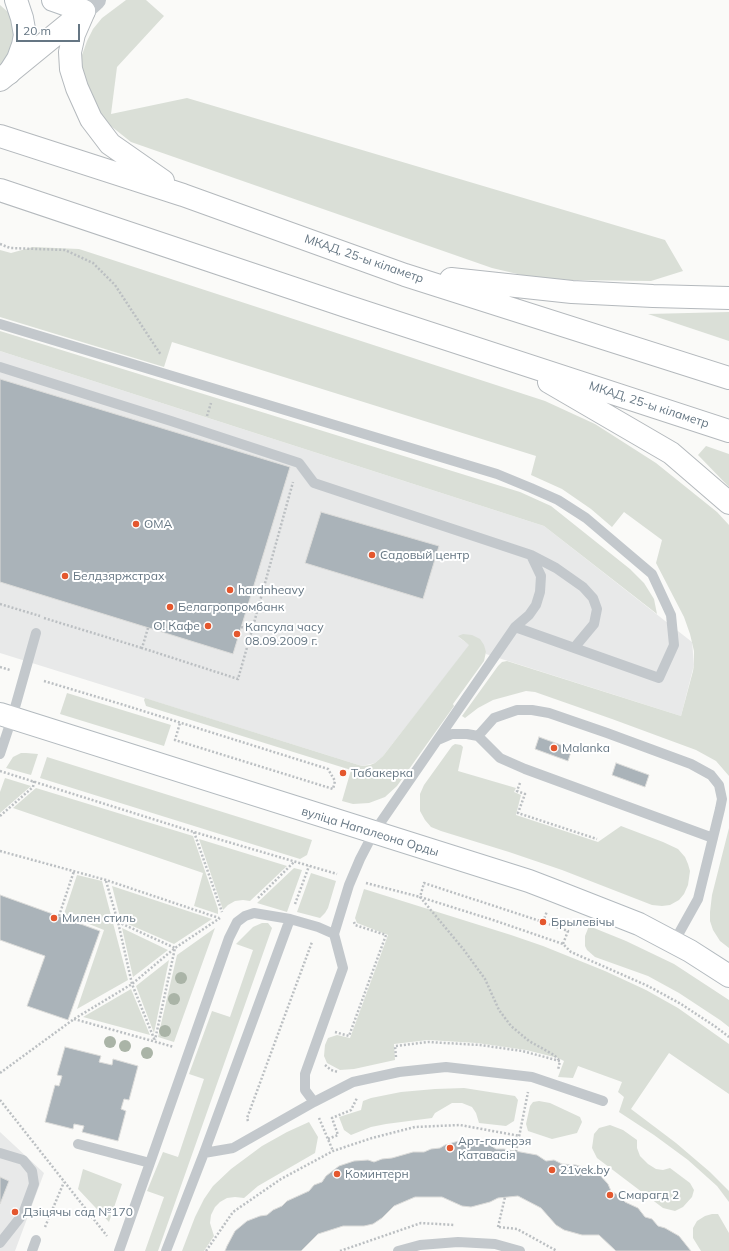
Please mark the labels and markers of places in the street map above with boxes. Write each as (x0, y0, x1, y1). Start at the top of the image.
place label: ОМА (144, 517, 172, 531)
marker: ОМА (131, 519, 141, 529)
place label: Садовый центр (380, 548, 470, 562)
marker: Садовый центр (367, 550, 377, 560)
place label: Белдзяржстрах (73, 569, 164, 583)
marker: Белдзяржстрах (60, 571, 70, 581)
place label: hardnheavy (238, 583, 304, 597)
marker: hardnheavy (225, 585, 235, 595)
place label: Белагропромбанк (178, 600, 284, 614)
marker: Белагропромбанк (165, 602, 175, 612)
place label: О! Кафе (153, 619, 200, 633)
place label: Капсула часу 08.09.2009 г. (245, 620, 324, 648)
marker: О! Кафе (203, 621, 213, 631)
marker: Капсула часу 08.09.2009 г. (232, 629, 242, 639)
place label: Malanka (562, 741, 610, 755)
marker: Malanka (549, 743, 559, 753)
place label: Табакерка (351, 766, 413, 780)
marker: Табакерка (338, 768, 348, 778)
place label: Милен стиль (62, 911, 136, 925)
marker: Милен стиль (49, 913, 59, 923)
place label: Брылевічы (551, 915, 614, 929)
marker: Брылевічы (538, 917, 548, 927)
place label: Арт-галерэя Катавасія (458, 1134, 531, 1162)
marker: Арт-галерэя Катавасія (445, 1143, 455, 1153)
place label: 21vek.by (560, 1163, 610, 1177)
marker: 21vek.by (547, 1165, 557, 1175)
place label: Коминтерн (345, 1167, 409, 1181)
marker: Коминтерн (332, 1169, 342, 1179)
place label: Смарагд 2 (618, 1188, 679, 1202)
marker: Смарагд 2 (605, 1190, 615, 1200)
place label: Дзіцячы сад №170 (23, 1205, 133, 1219)
marker: Дзіцячы сад №170 (10, 1207, 20, 1217)

